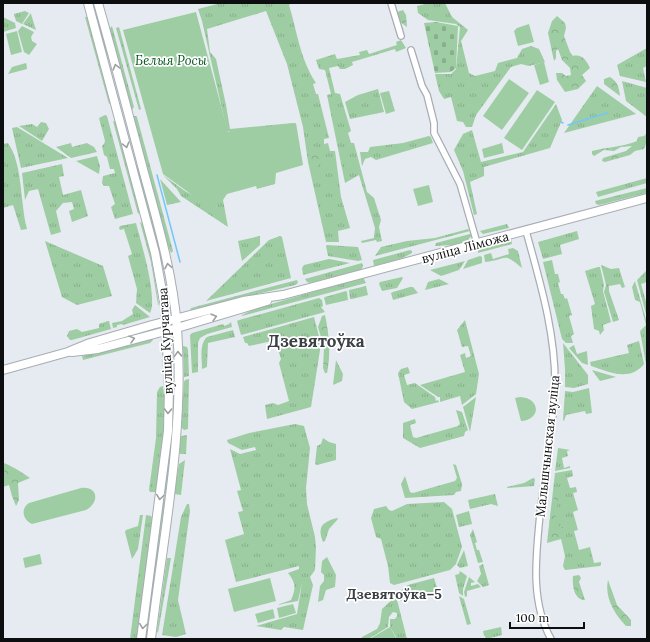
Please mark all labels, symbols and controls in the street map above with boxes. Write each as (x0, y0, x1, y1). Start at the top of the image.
park label: Белыя Росы (135, 52, 208, 69)
one-way arrow (112, 64, 121, 71)
one-way arrow (122, 142, 130, 148)
street label: вуліца Ліможа (420, 228, 511, 267)
one-way arrow (165, 263, 173, 269)
street label: вуліца Курчатава (154, 287, 177, 395)
one-way arrow (211, 313, 218, 322)
district label: Дзевятоўка (267, 330, 365, 352)
one-way arrow (129, 336, 135, 344)
one-way arrow (174, 351, 182, 357)
street label: Малышчынская вуліца (532, 374, 563, 518)
one-way arrow (164, 408, 172, 414)
one-way arrow (156, 494, 165, 500)
district label: Дзевятоўка–5 (346, 585, 442, 603)
scale bar (510, 604, 584, 630)
text: 100 m (516, 610, 549, 625)
one-way arrow (139, 623, 148, 629)

